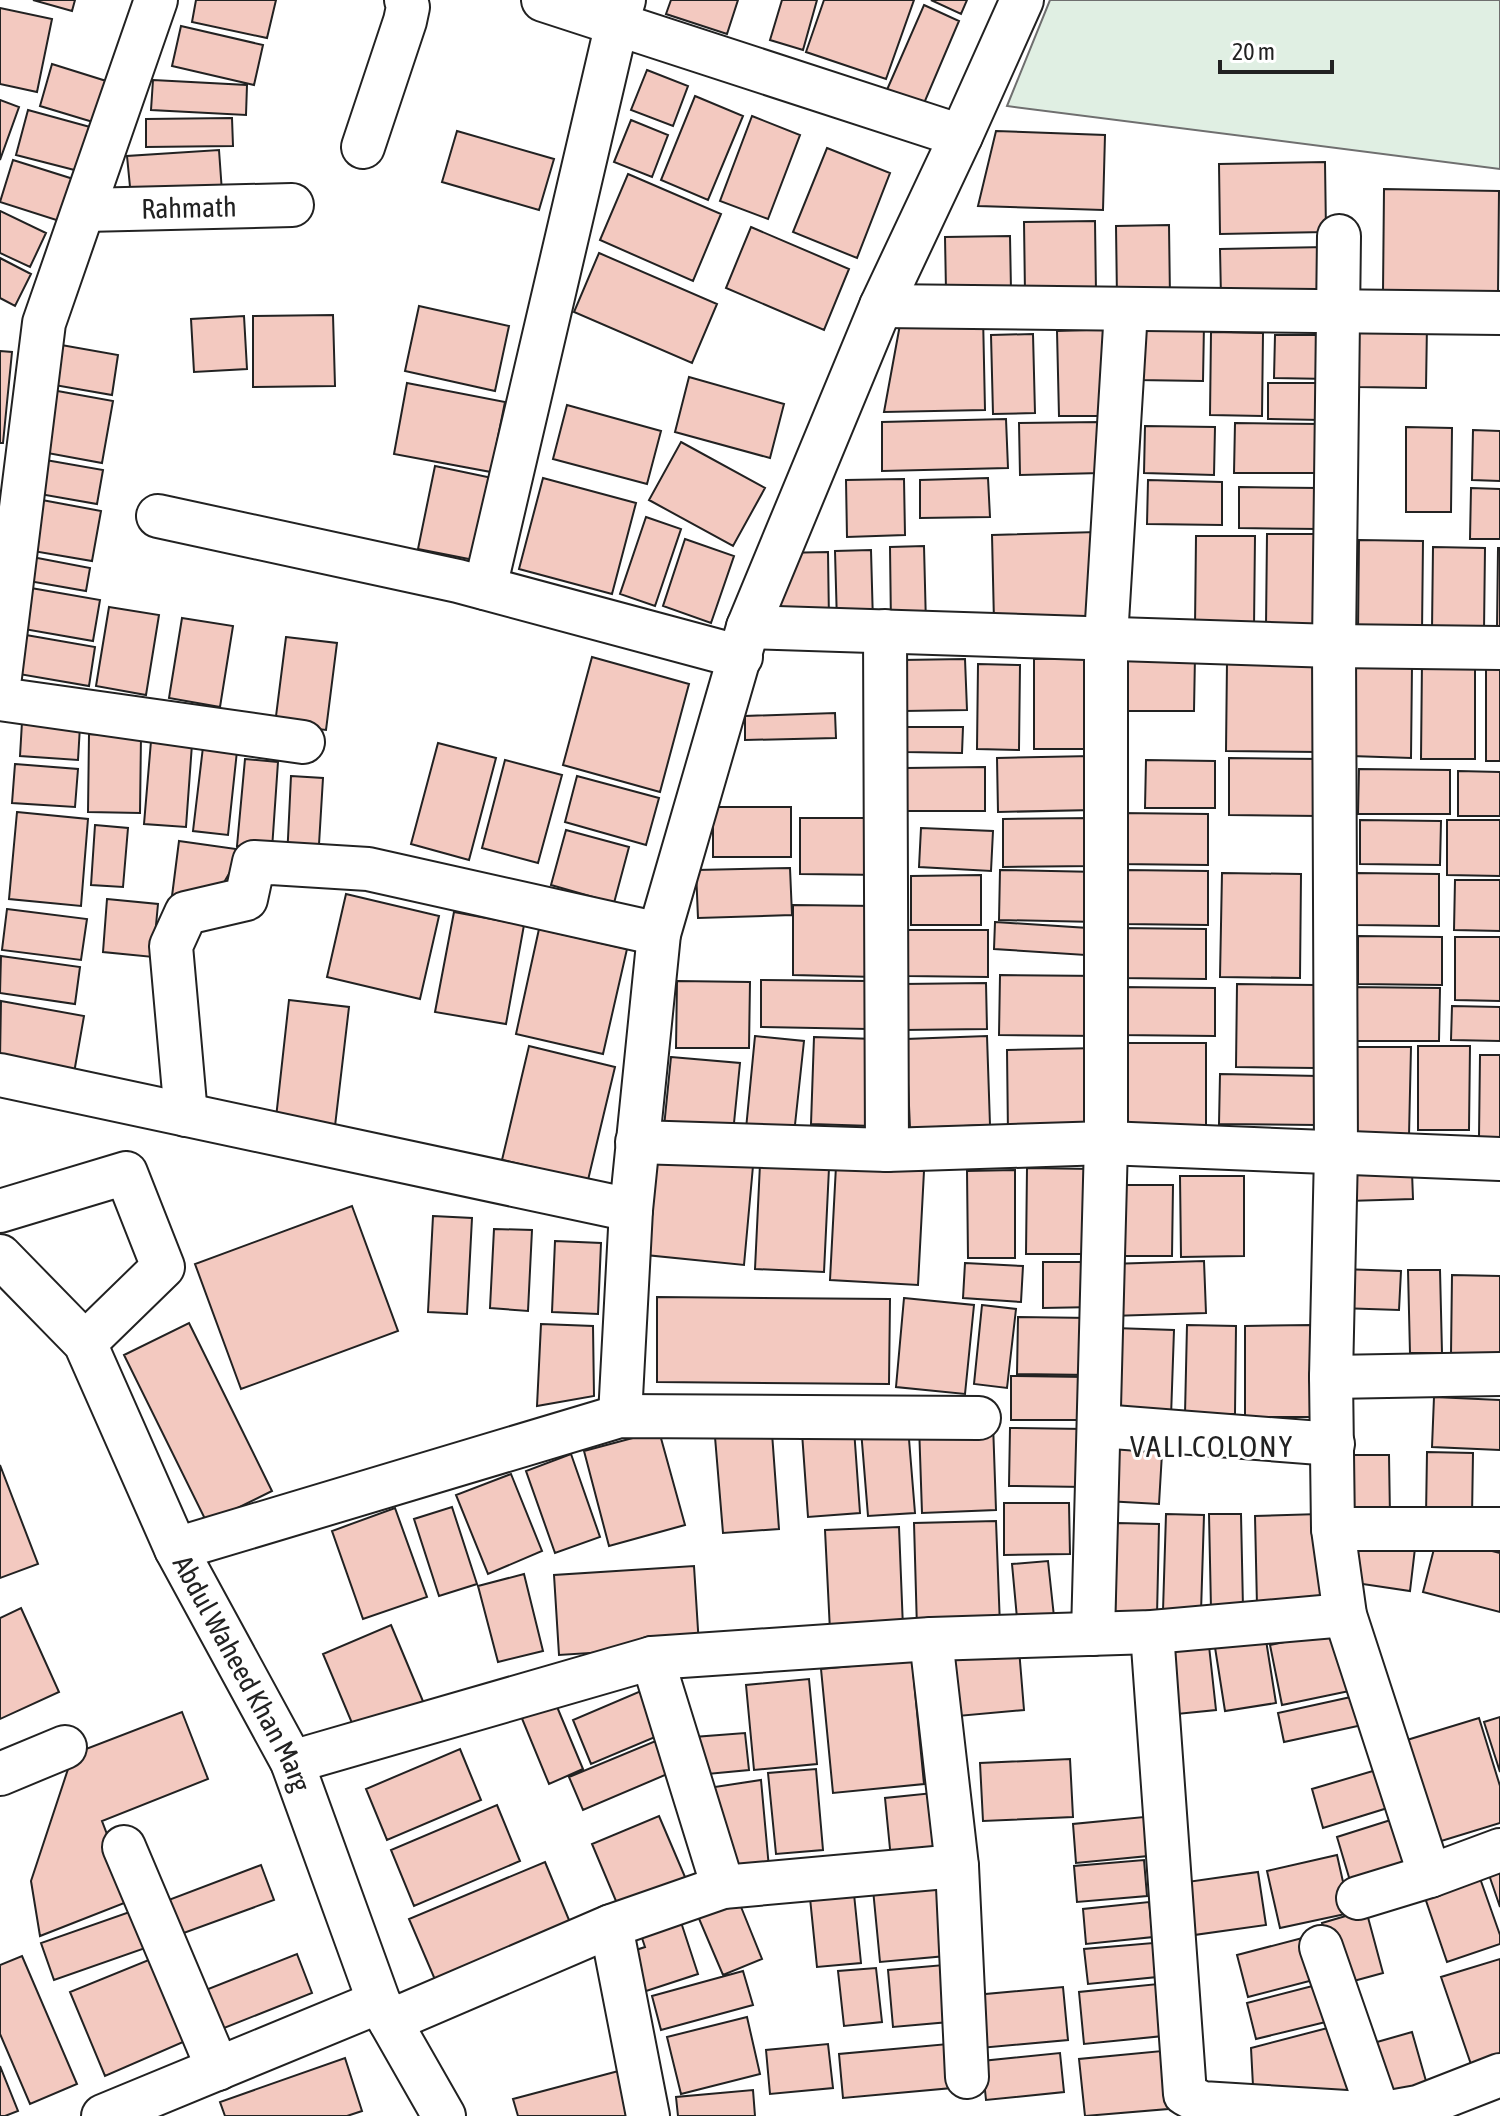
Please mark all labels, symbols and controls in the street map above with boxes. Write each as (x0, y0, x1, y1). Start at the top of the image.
scale bar (1220, 24, 1332, 74)
text: 20 m (1232, 38, 1275, 65)
street label: Rahmath (141, 190, 237, 225)
district label: VALI COLONY (1130, 1429, 1294, 1463)
street label: Abdul Waheed Khan Marg (167, 1550, 317, 1796)

